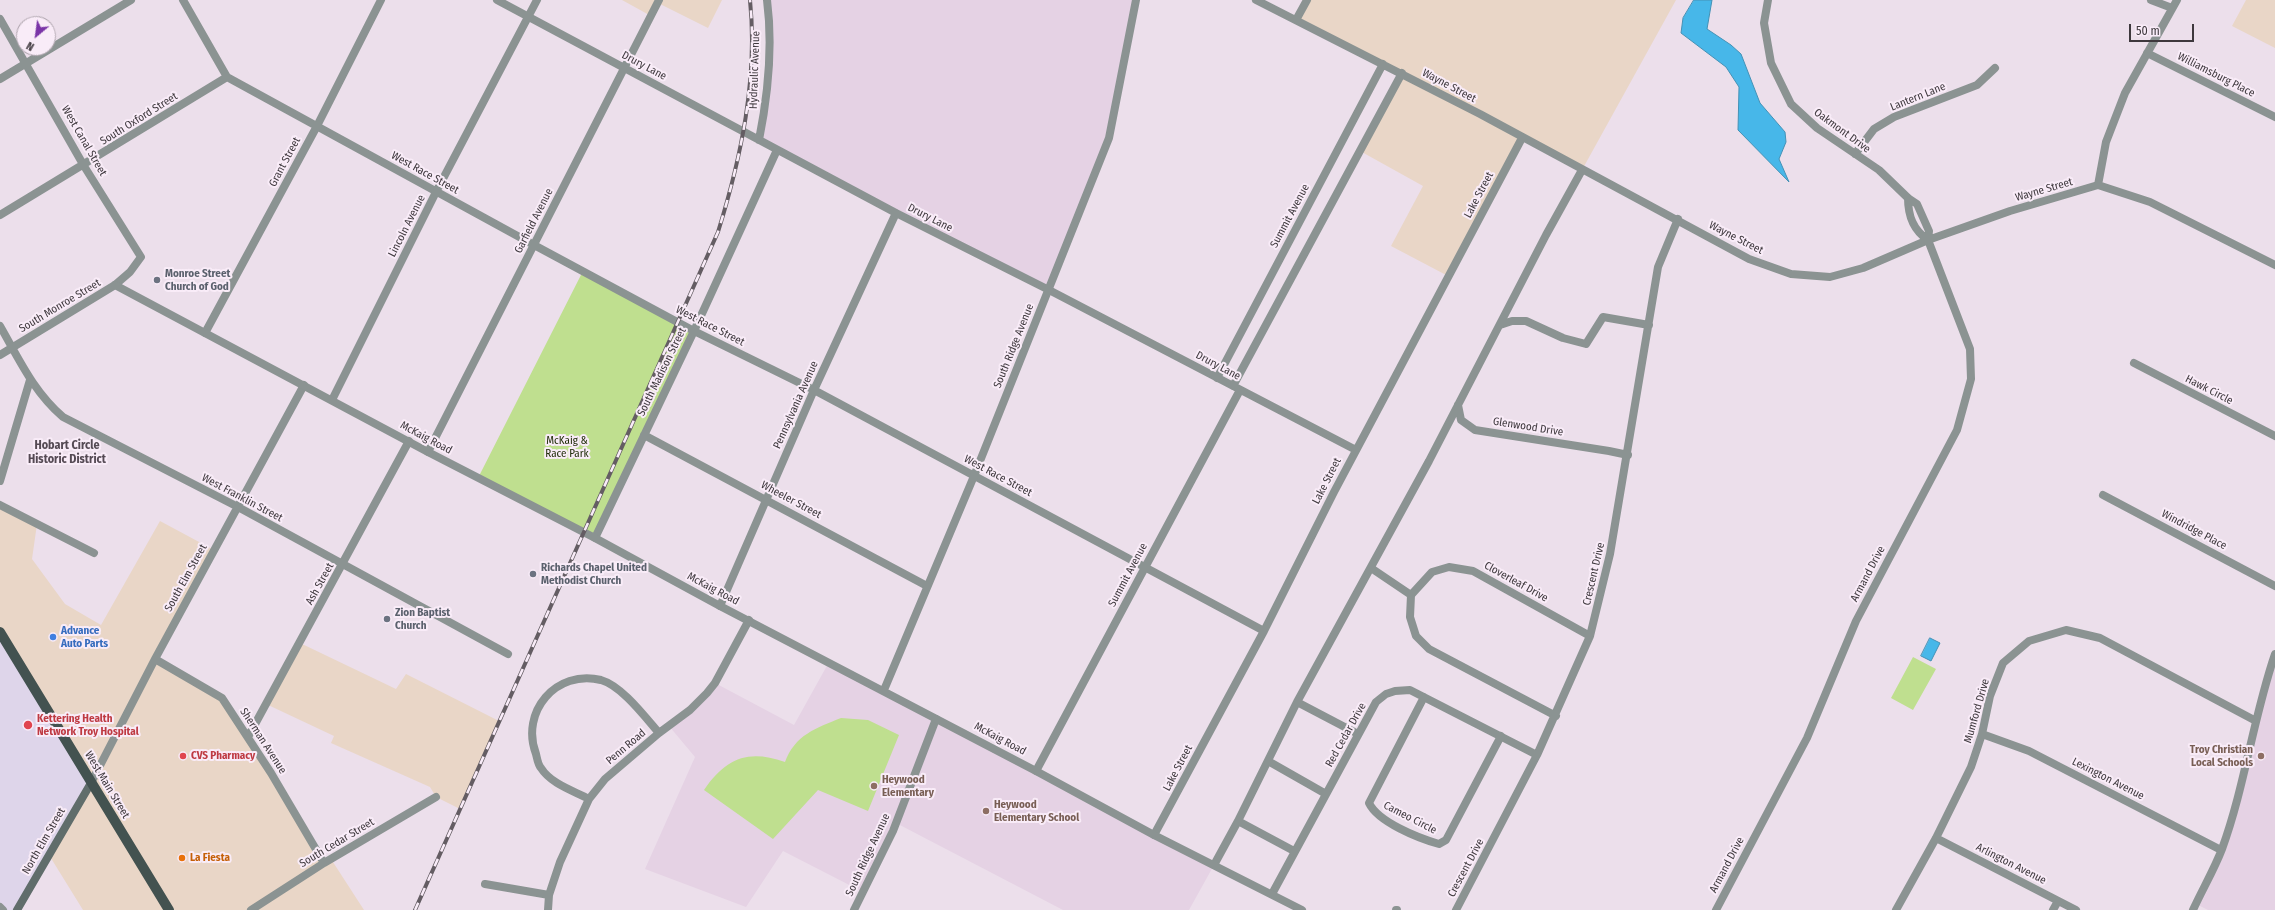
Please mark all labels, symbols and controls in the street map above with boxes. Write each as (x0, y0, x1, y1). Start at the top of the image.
north arrow (16, 16, 56, 56)
scale bar (2131, 16, 2196, 42)
text: 50 m (2136, 24, 2160, 38)
street label: Hydraulic Avenue (747, 31, 763, 109)
text: N (24, 39, 36, 53)
street label: Drury Lane (619, 49, 669, 83)
street label: Williamsburg Place (2175, 50, 2257, 100)
street label: Wayne Street (1420, 66, 1478, 106)
street label: Lantern Lane (1888, 80, 1948, 114)
street label: South Oxford Street (98, 90, 180, 148)
street label: West Canal Street (59, 104, 109, 178)
street label: Oakmont Drive (1811, 106, 1873, 156)
street label: Grant Street (266, 135, 304, 189)
street label: West Race Street (389, 149, 461, 197)
street label: Lake Street (1461, 170, 1497, 220)
street label: Wayne Street (2014, 176, 2074, 204)
street label: Summit Avenue (1268, 182, 1312, 250)
street label: Garfield Avenue (512, 186, 556, 256)
street label: Lincoln Avenue (386, 193, 428, 259)
street label: Drury Lane (905, 201, 955, 235)
street label: Wayne Street (1707, 219, 1765, 257)
place label: Monroe Street Church of God (165, 267, 230, 293)
marker: Monroe Street Church of God (152, 275, 162, 285)
street label: South Monroe Street (17, 276, 103, 336)
street label: South Ridge Avenue (991, 302, 1037, 390)
street label: West Race Street (673, 303, 747, 349)
street label: South Madison Street (635, 326, 689, 418)
street label: Drury Lane (1193, 349, 1243, 383)
street label: Pennsylvania Avenue (771, 359, 821, 451)
street label: Hawk Circle (2183, 372, 2235, 408)
street label: Glenwood Drive (1492, 415, 1564, 439)
street label: McKaig Road (398, 419, 454, 457)
park label: McKaig & Race Park (545, 434, 589, 460)
district label: Hobart Circle Historic District (28, 439, 106, 467)
street label: West Race Street (962, 453, 1034, 499)
street label: Lake Street (1310, 456, 1344, 506)
street label: West Franklin Street (199, 471, 285, 525)
street label: Wheeler Street (758, 479, 824, 521)
street label: Windridge Place (2159, 507, 2229, 553)
street label: Summit Avenue (1106, 541, 1150, 609)
street label: Crescent Drive (1580, 541, 1608, 607)
street label: South Elm Street (162, 542, 210, 614)
street label: Armand Drive (1848, 544, 1888, 604)
street label: Cloverleaf Drive (1482, 559, 1550, 605)
street label: Ash Street (303, 561, 337, 607)
place label: Richards Chapel United Methodist Church (541, 561, 647, 587)
marker: Richards Chapel United Methodist Church (528, 569, 538, 579)
street label: McKaig Road (685, 570, 741, 608)
place label: Zion Baptist Church (395, 606, 450, 632)
marker: Zion Baptist Church (382, 614, 392, 624)
place label: Advance Auto Parts (61, 624, 108, 650)
marker: Advance Auto Parts (48, 632, 58, 642)
street label: Mumford Drive (1962, 677, 1992, 745)
street label: Red Cedar Drive (1323, 701, 1369, 769)
street label: Sherman Avenue (237, 706, 289, 776)
place label: Kettering Health Network Troy Hospital (37, 712, 139, 738)
marker: Kettering Health Network Troy Hospital (22, 719, 34, 731)
street label: McKaig Road (972, 720, 1028, 758)
street label: Penn Road (603, 727, 649, 767)
street label: Lake Street (1160, 743, 1196, 793)
place label: Troy Christian Local Schools (2190, 743, 2253, 769)
street label: West Main Street (82, 749, 132, 821)
place label: CVS Pharmacy (191, 749, 255, 763)
marker: CVS Pharmacy (178, 751, 188, 761)
marker: Troy Christian Local Schools (2256, 751, 2266, 761)
street label: Lexington Avenue (2070, 755, 2146, 803)
place label: Heywood Elementary (882, 773, 934, 799)
marker: Heywood Elementary (869, 781, 879, 791)
place label: Heywood Elementary School (994, 798, 1079, 824)
street label: Cameo Circle (1381, 799, 1439, 837)
street label: North Elm Street (20, 806, 68, 876)
marker: Heywood Elementary School (981, 806, 991, 816)
street label: South Ridge Avenue (843, 812, 893, 898)
street label: South Cedar Street (297, 816, 377, 870)
street label: Armand Drive (1707, 835, 1747, 895)
street label: Crescent Drive (1445, 837, 1487, 899)
street label: Arlington Avenue (1974, 841, 2048, 887)
place label: La Fiesta (190, 851, 230, 865)
marker: La Fiesta (177, 853, 187, 863)

